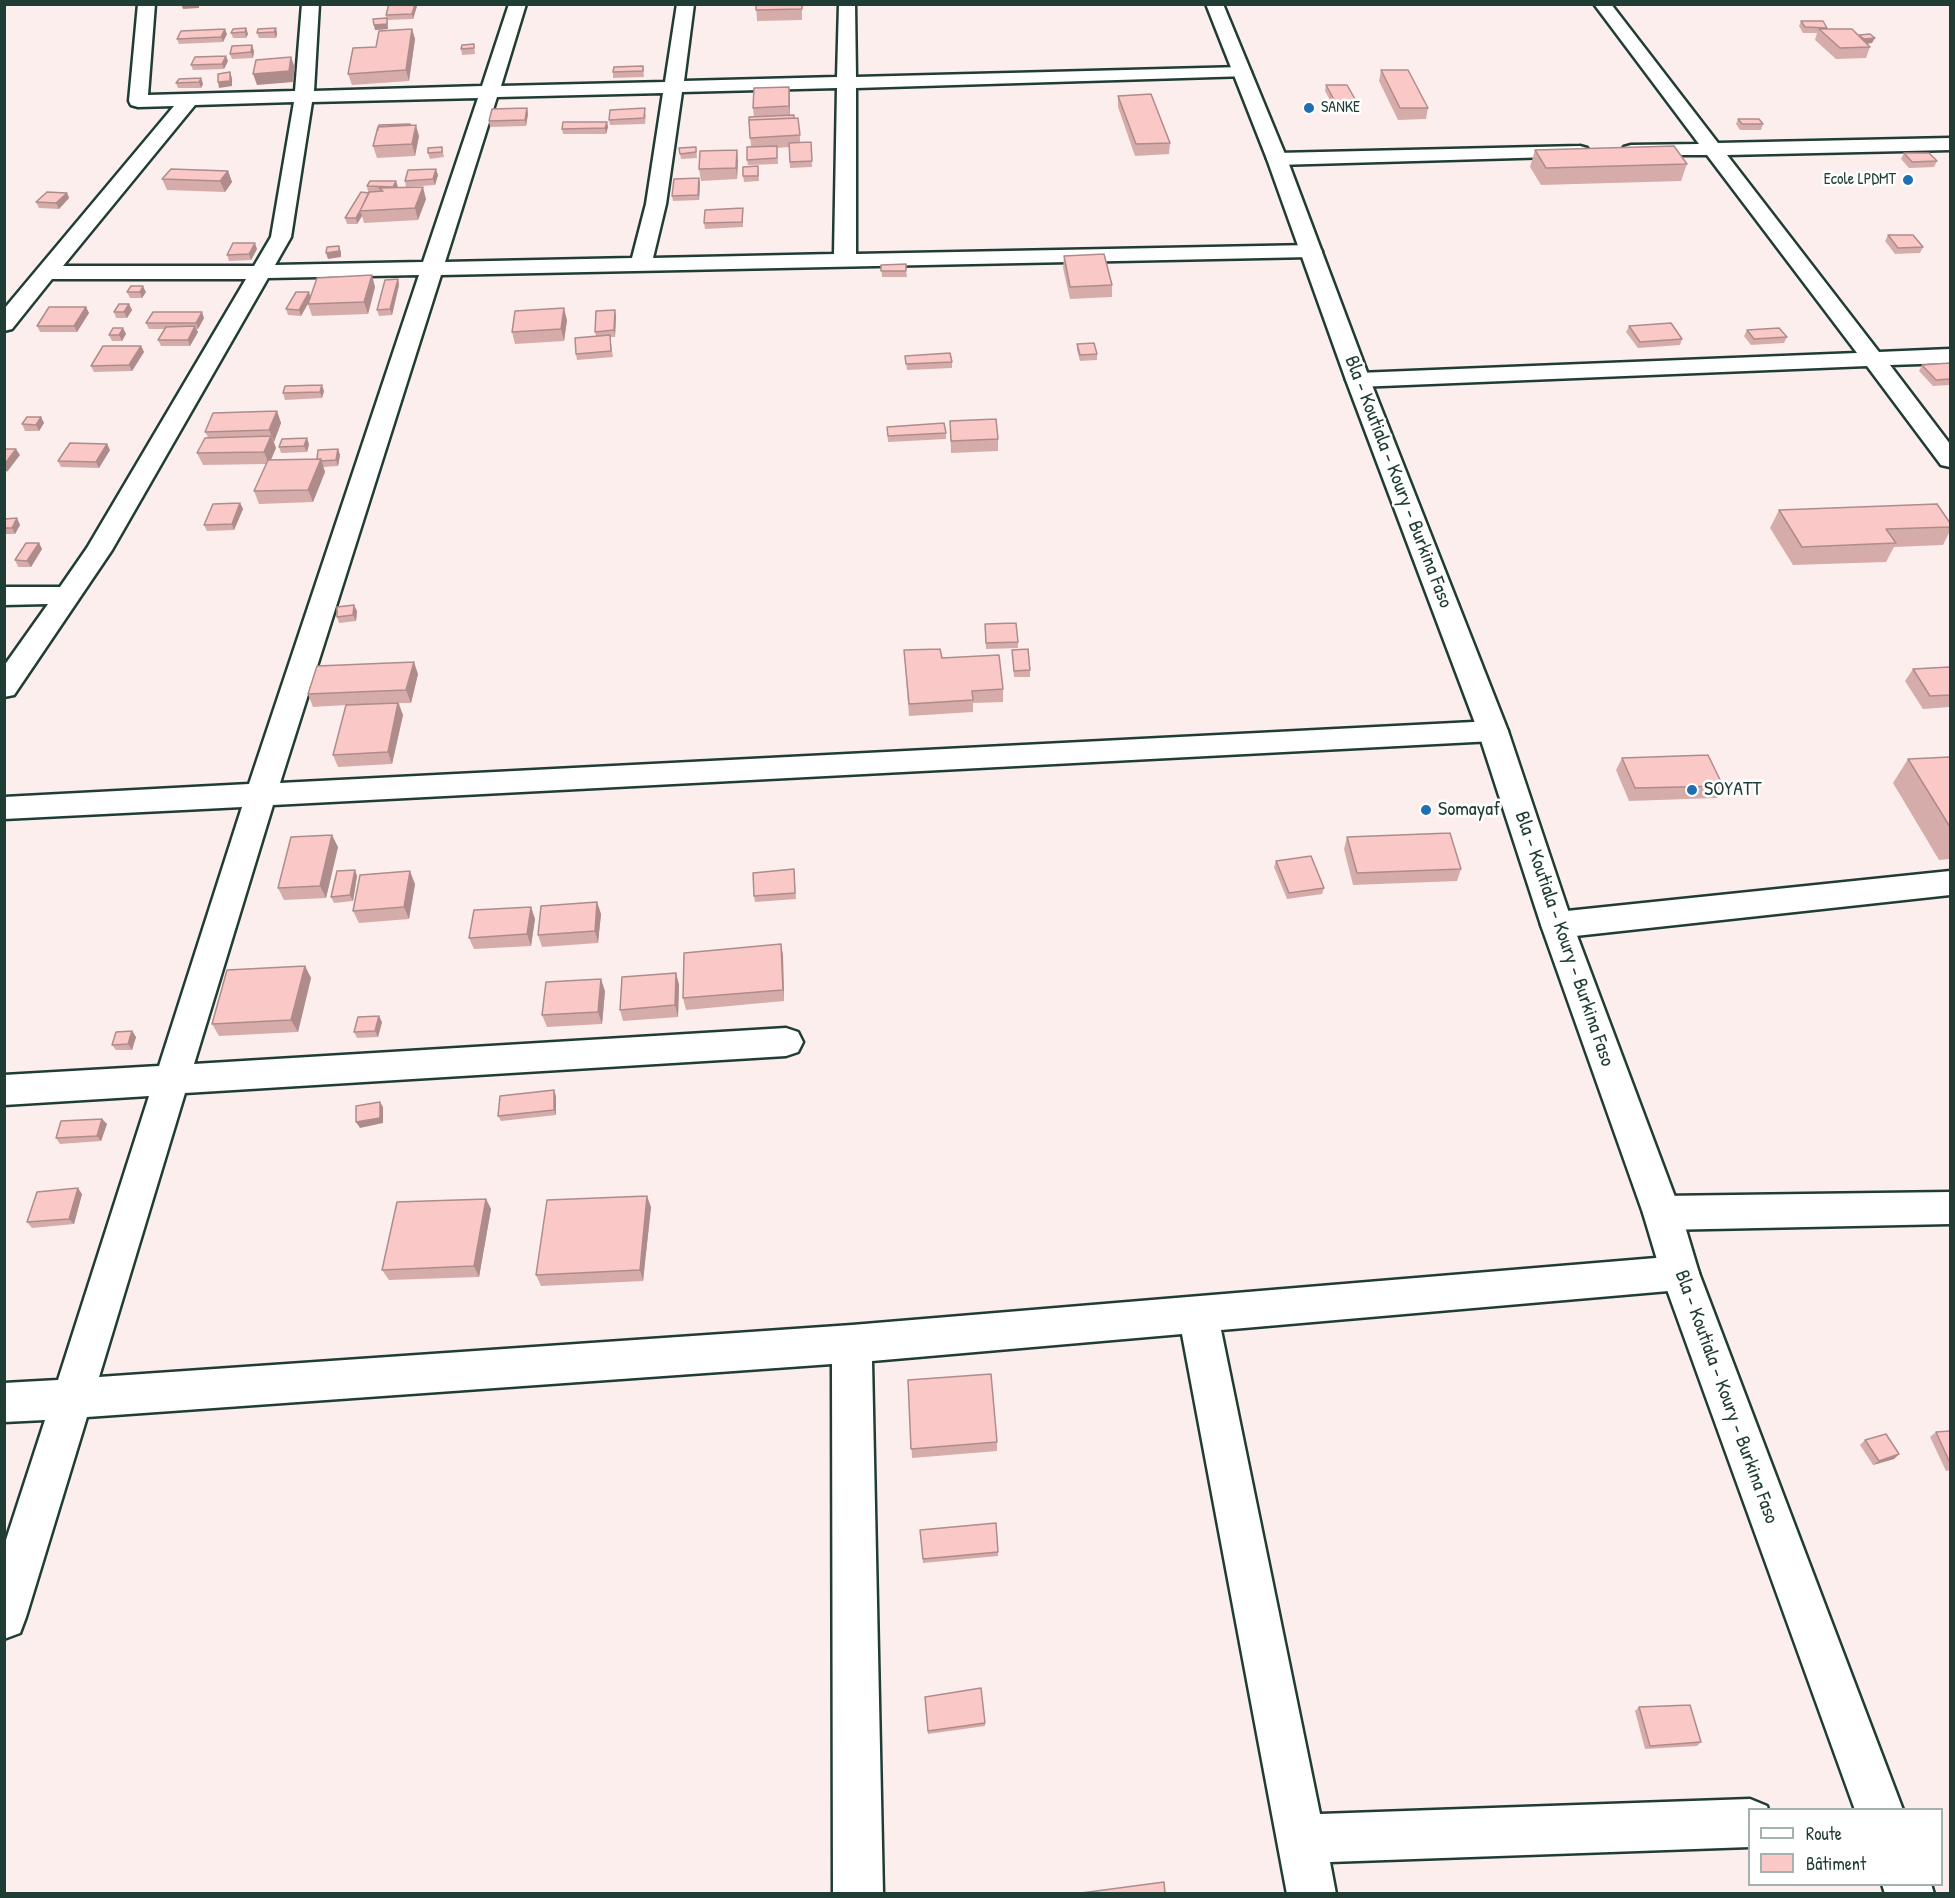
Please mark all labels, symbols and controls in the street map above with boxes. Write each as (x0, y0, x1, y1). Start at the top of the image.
place label: SANKE (1321, 98, 1360, 118)
marker: SANKE (1302, 101, 1316, 115)
place label: Ecole LPDMT (1824, 170, 1896, 190)
marker: Ecole LPDMT (1901, 173, 1915, 187)
street label: Bla - Koutiala - Koury - Burkina Faso (1339, 353, 1457, 611)
place label: SOYATT (1704, 778, 1762, 802)
marker: SOYATT (1685, 783, 1699, 797)
place label: Somayaf (1438, 798, 1500, 822)
marker: Somayaf (1419, 803, 1433, 817)
street label: Bla - Koutiala - Koury - Burkina Faso (1509, 808, 1619, 1070)
street label: Bla - Koutiala - Koury - Burkina Faso (1669, 1267, 1783, 1527)
legend (1748, 1808, 1943, 1886)
text: Route (1806, 1821, 1842, 1846)
text: Bâtiment (1806, 1851, 1866, 1876)

